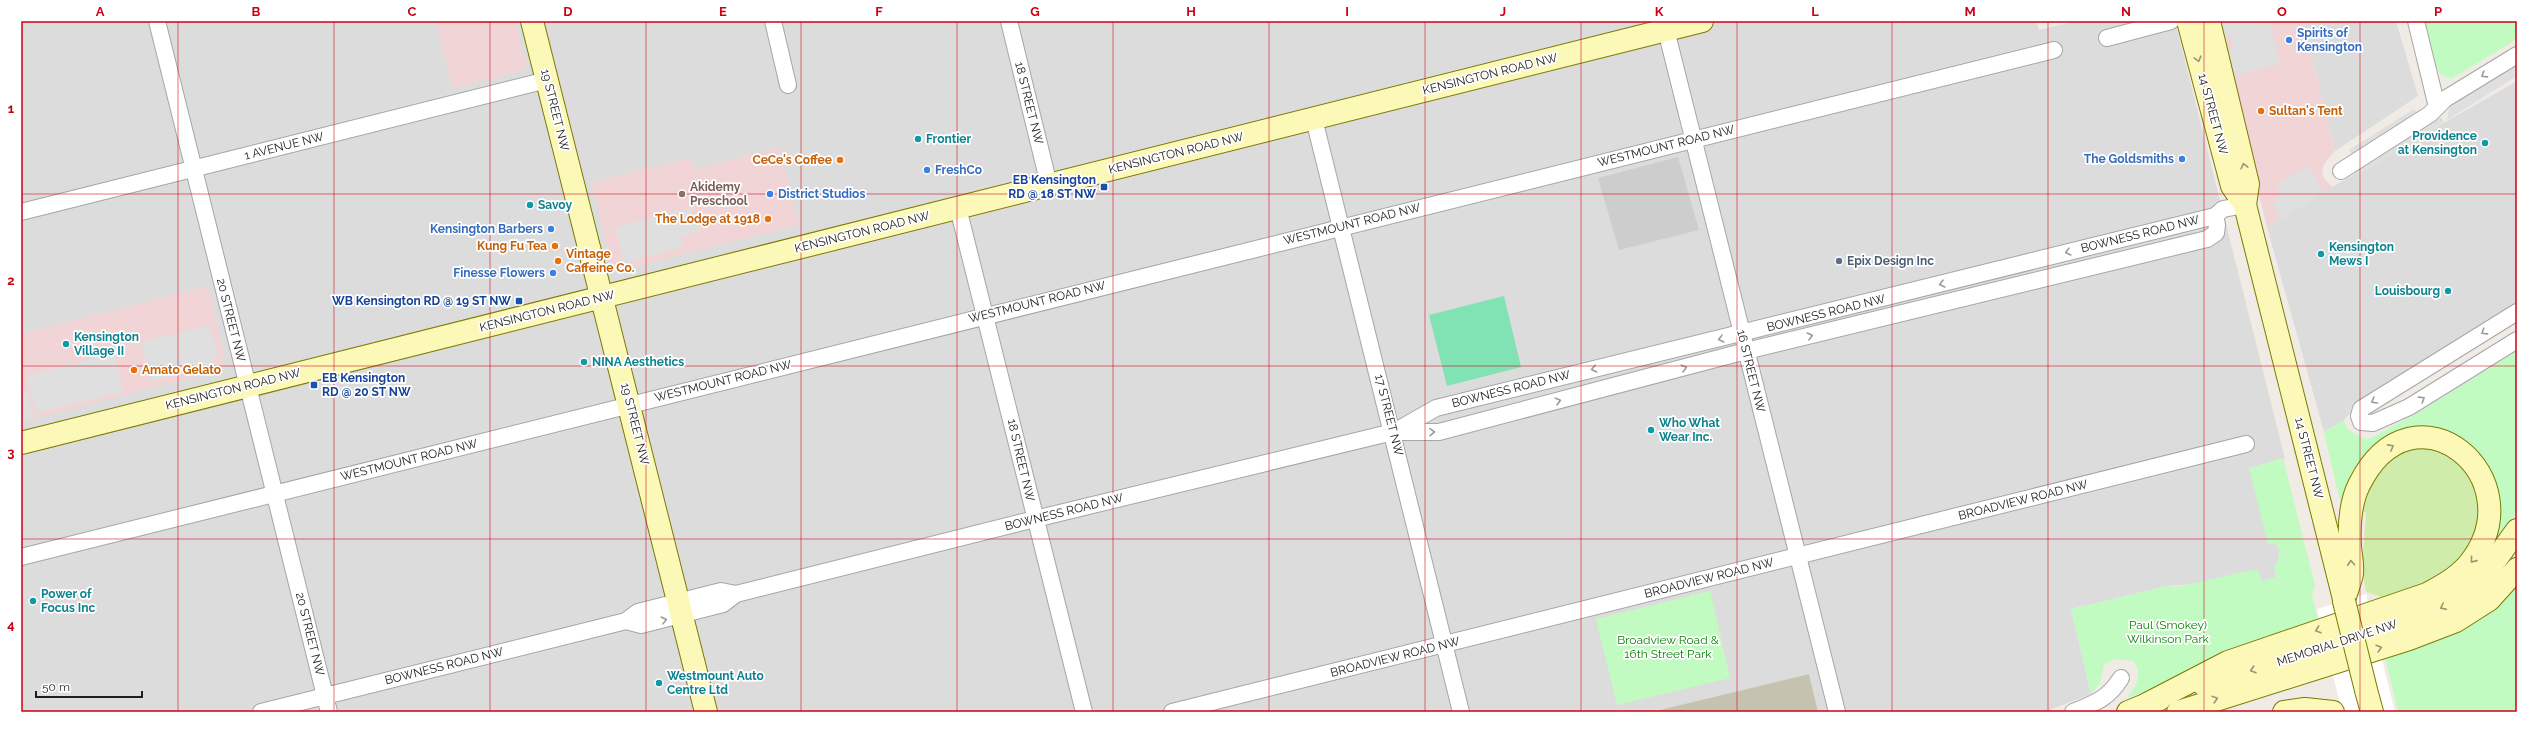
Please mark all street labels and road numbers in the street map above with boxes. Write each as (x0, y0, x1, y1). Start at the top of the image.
street label: KENSINGTON ROAD NW (1421, 50, 1559, 98)
street label: 18 STREET NW (1012, 60, 1046, 146)
street label: 19 STREET NW (538, 67, 572, 153)
street label: 14 STREET NW (2195, 72, 2231, 157)
street label: WESTMOUNT ROAD NW (1596, 122, 1736, 170)
street label: 1 AVENUE NW (243, 129, 326, 163)
street label: KENSINGTON ROAD NW (1107, 129, 1245, 177)
street label: WESTMOUNT ROAD NW (1282, 200, 1422, 248)
street label: KENSINGTON ROAD NW (793, 208, 931, 256)
street label: BOWNESS ROAD NW (2079, 212, 2201, 255)
street label: 20 STREET NW (214, 277, 248, 364)
street label: WESTMOUNT ROAD NW (967, 278, 1107, 326)
street label: KENSINGTON ROAD NW (478, 287, 616, 335)
street label: BOWNESS ROAD NW (1765, 291, 1887, 334)
street label: 16 STREET NW (1734, 328, 1768, 414)
street label: WESTMOUNT ROAD NW (653, 357, 793, 405)
street label: KENSINGTON ROAD NW (164, 365, 302, 413)
street label: BOWNESS ROAD NW (1450, 367, 1572, 410)
street label: 17 STREET NW (1372, 373, 1406, 458)
street label: 19 STREET NW (618, 381, 652, 467)
street label: 14 STREET NW (2292, 416, 2326, 501)
street label: 18 STREET NW (1005, 417, 1037, 503)
street label: WESTMOUNT ROAD NW (339, 436, 479, 484)
street label: BROADVIEW ROAD NW (1957, 477, 2089, 523)
street label: BOWNESS ROAD NW (1003, 490, 1125, 533)
street label: BROADVIEW ROAD NW (1643, 555, 1775, 601)
street label: 20 STREET NW (293, 591, 327, 678)
street label: MEMORIAL DRIVE NW (2275, 617, 2399, 669)
street label: BROADVIEW ROAD NW (1329, 634, 1461, 680)
street label: BOWNESS ROAD NW (383, 644, 505, 687)

